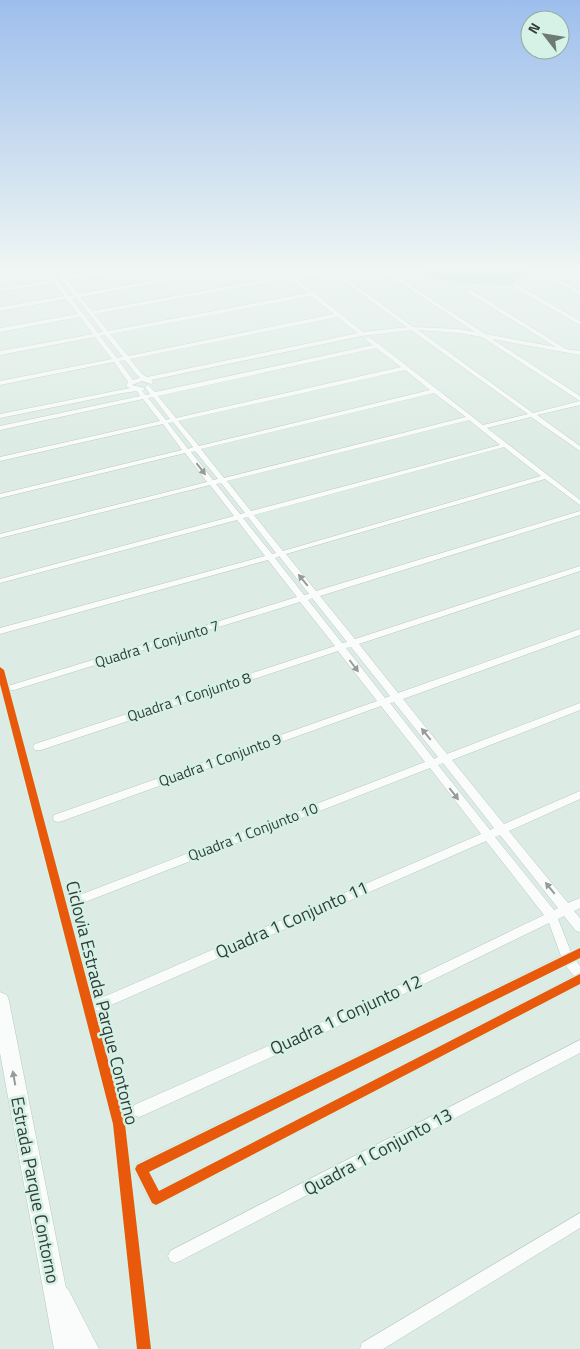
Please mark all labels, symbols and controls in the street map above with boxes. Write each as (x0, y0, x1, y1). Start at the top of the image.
north arrow (520, 10, 570, 60)
text: N (522, 18, 545, 38)
one-way arrow (196, 462, 207, 475)
one-way arrow (298, 574, 309, 586)
street label: Quadra 1 Conjunto 7 (92, 614, 222, 673)
one-way arrow (349, 659, 359, 673)
street label: Quadra 1 Conjunto 8 (124, 666, 254, 727)
street label: Quadra 1 Conjunto 9 (155, 727, 284, 792)
one-way arrow (421, 728, 432, 741)
one-way arrow (449, 787, 460, 800)
street label: Quadra 1 Conjunto 10 (184, 796, 321, 867)
street label: Quadra 1 Conjunto 11 (211, 874, 373, 965)
street label: Ciclovia Estrada Parque Contorno (59, 878, 146, 1128)
one-way arrow (544, 882, 555, 895)
street label: Quadra 1 Conjunto 12 (265, 967, 426, 1062)
one-way arrow (10, 1070, 18, 1085)
street label: Estrada Parque Contorno (4, 1094, 67, 1286)
street label: Quadra 1 Conjunto 13 (299, 1101, 457, 1202)

